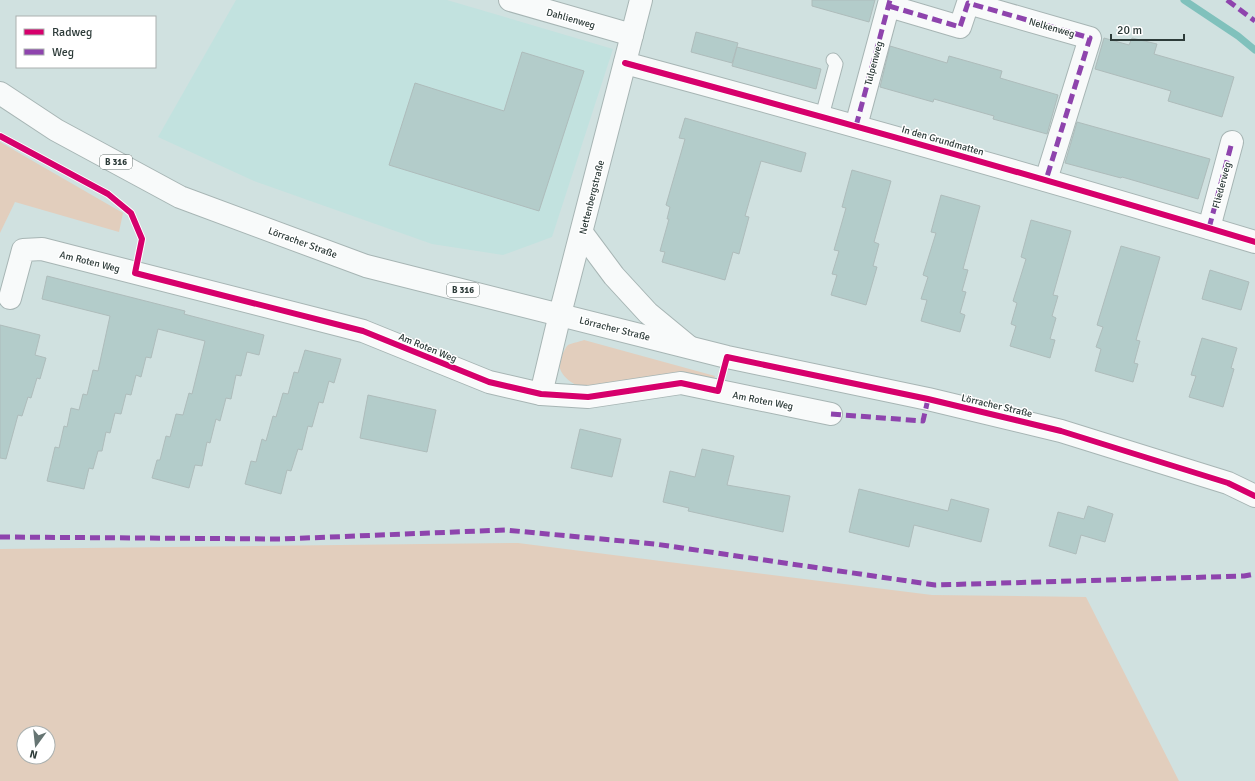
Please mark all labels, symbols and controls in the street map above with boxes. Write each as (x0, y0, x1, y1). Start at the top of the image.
street label: Dahlienweg (545, 6, 596, 32)
legend (16, 16, 156, 68)
street label: Nelkenweg (1027, 16, 1076, 40)
scale bar (1111, 16, 1184, 42)
text: 20 m (1117, 23, 1142, 38)
text: Radweg (52, 25, 92, 40)
street label: Tulpenweg (862, 40, 886, 87)
text: Weg (52, 45, 74, 60)
street label: In den Grundmatten (900, 123, 985, 158)
road number: B 316 (100, 155, 132, 169)
street label: Nettenbergstraße (577, 159, 607, 236)
street label: Fliederweg (1210, 161, 1234, 210)
street label: Lörracher Straße (267, 225, 339, 261)
street label: Am Roten Weg (58, 249, 121, 275)
road number: B 316 (447, 283, 479, 297)
street label: Lörracher Straße (578, 314, 651, 344)
street label: Am Roten Weg (397, 331, 458, 365)
street label: Am Roten Weg (731, 389, 794, 413)
street label: Lörracher Straße (960, 392, 1033, 420)
north arrow (16, 725, 56, 765)
text: N (28, 747, 39, 761)

